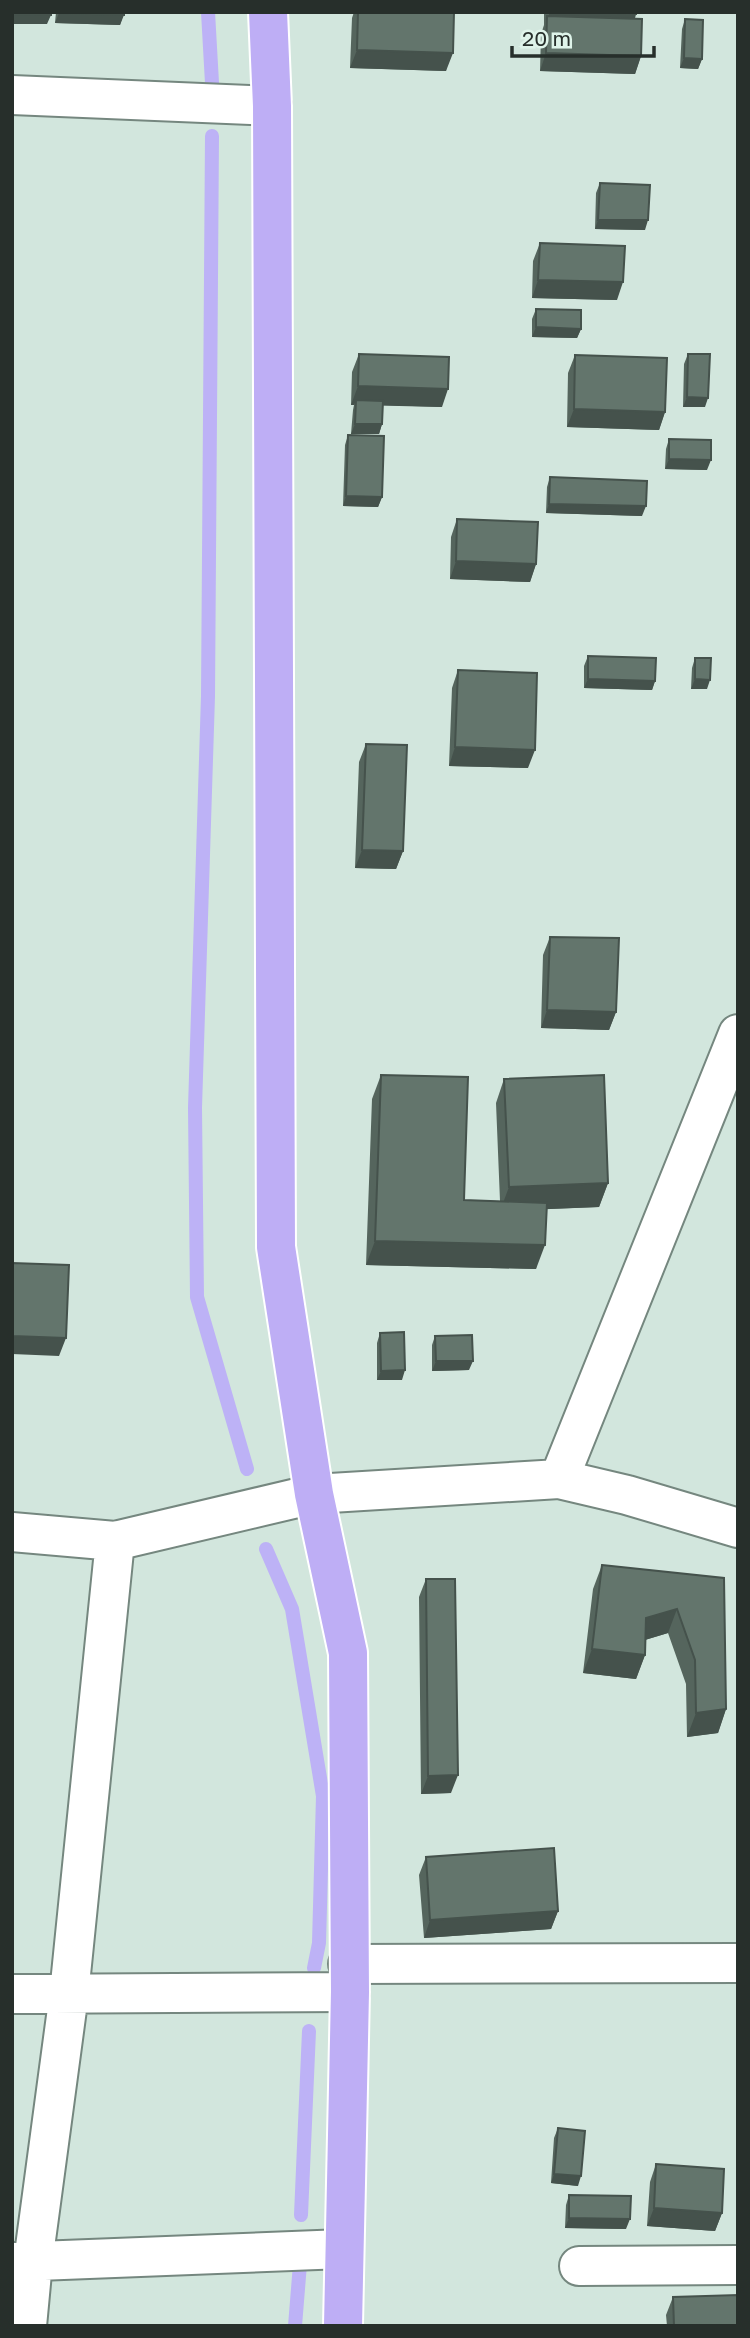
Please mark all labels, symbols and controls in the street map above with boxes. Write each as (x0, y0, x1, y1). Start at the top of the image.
scale bar (512, 14, 654, 58)
text: 20 m (522, 25, 571, 51)

